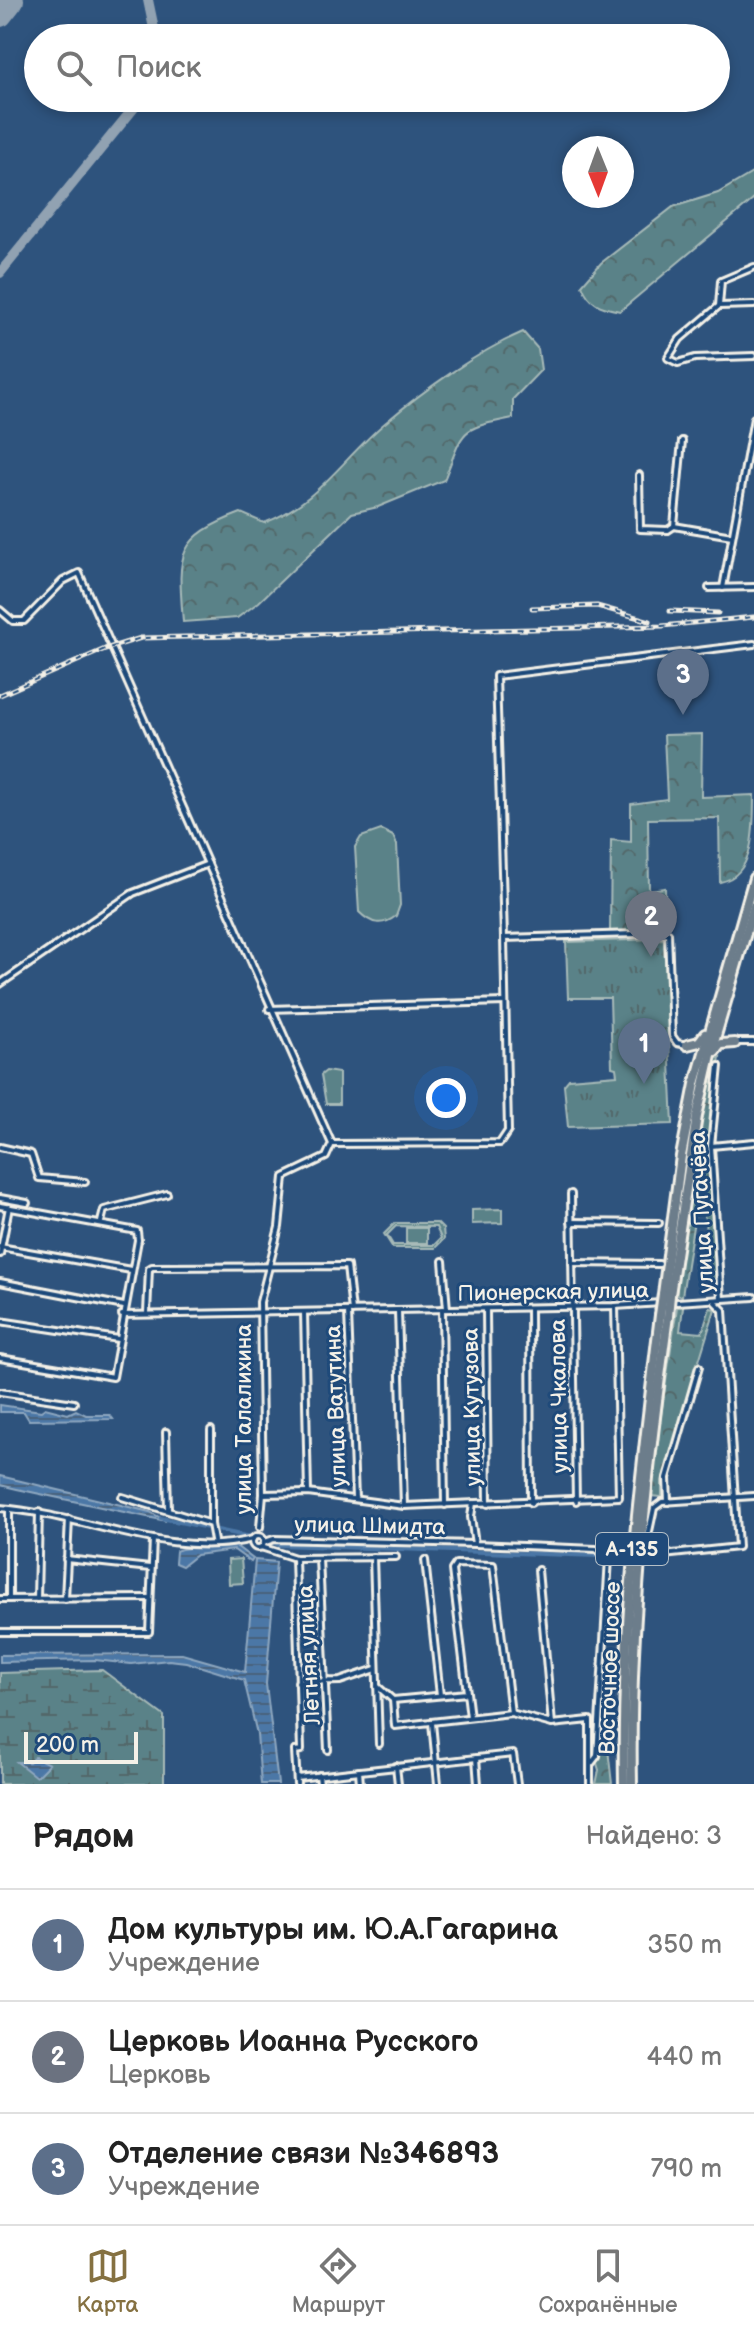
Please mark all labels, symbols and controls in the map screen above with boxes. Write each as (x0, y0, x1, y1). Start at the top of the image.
search box (24, 24, 730, 112)
icon: search (52, 46, 96, 90)
text: Поиск (116, 50, 202, 86)
north arrow (562, 136, 634, 208)
pin: 3 (657, 649, 709, 715)
pin: 2 (625, 891, 677, 957)
pin: 1 (618, 1018, 670, 1084)
your location (426, 1078, 466, 1118)
street label: улица Пугачёва (685, 1130, 720, 1294)
street label: Пионерская улица (457, 1277, 649, 1308)
street label: улица Чкалова (545, 1319, 574, 1473)
street label: улица Талалихина (231, 1324, 258, 1514)
street label: улица Ватутина (320, 1324, 353, 1487)
street label: улица Кутузова (458, 1328, 487, 1486)
street label: улица Шмидта (294, 1512, 446, 1541)
road number: А-135 (596, 1533, 668, 1565)
street label: Восточное шоссе (594, 1581, 627, 1755)
street label: Летняя улица (292, 1584, 327, 1727)
scale bar (24, 1728, 138, 1764)
text: 200 m (36, 1732, 99, 1759)
text: Рядом (32, 1816, 134, 1857)
text: Найдено: 3 (586, 1821, 722, 1852)
text: Дом культуры им. Ю.А.Гагарина (108, 1912, 558, 1948)
text: 1 (53, 1930, 63, 1961)
text: 350 m (647, 1930, 722, 1961)
text: Учреждение (108, 1948, 260, 1979)
text: Церковь Иоанна Русского (108, 2024, 478, 2060)
text: 2 (50, 2042, 66, 2073)
text: 440 m (646, 2042, 722, 2073)
text: Церковь (108, 2060, 211, 2091)
text: Отделение связи №346893 (108, 2136, 499, 2172)
text: 3 (50, 2154, 66, 2185)
text: 790 m (650, 2154, 722, 2185)
text: Учреждение (108, 2172, 260, 2203)
tab: Карта (77, 2244, 139, 2319)
tab: Маршрут (292, 2244, 385, 2319)
tab: Сохранённые (538, 2244, 677, 2319)

